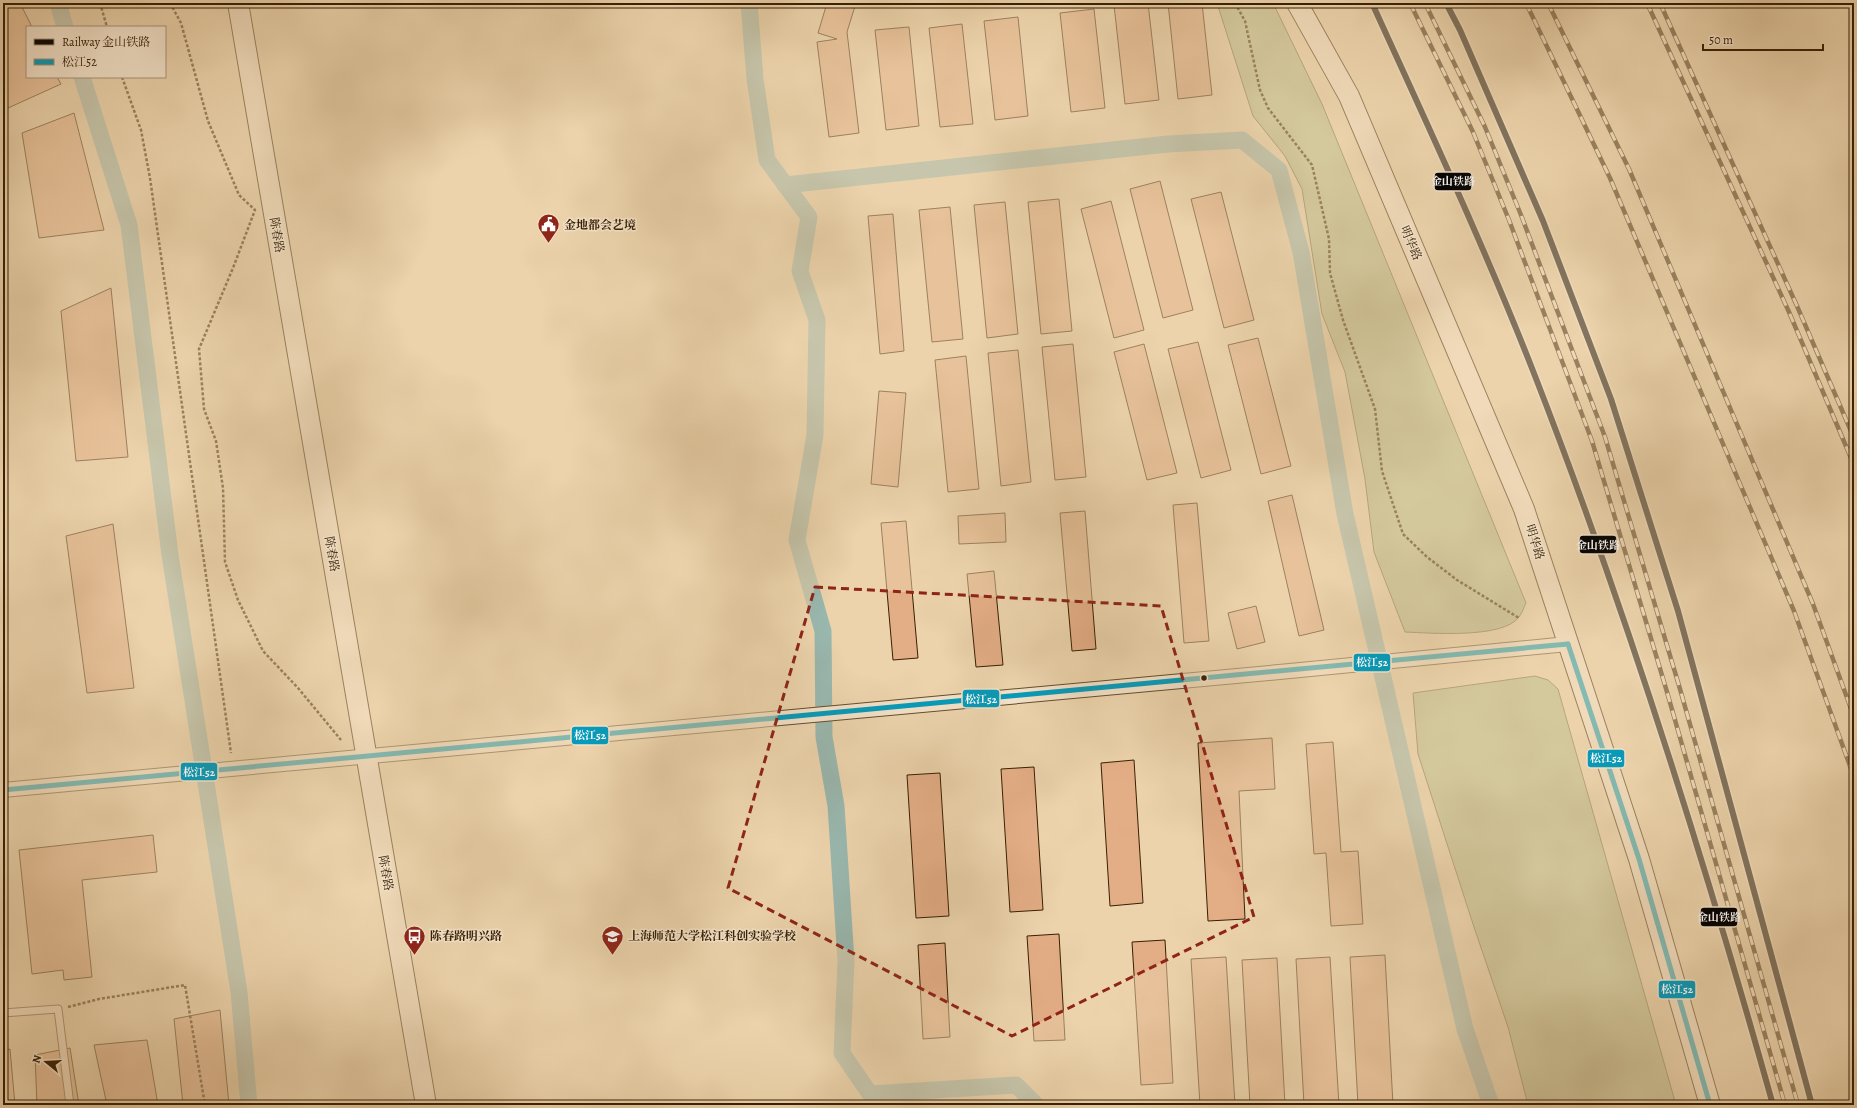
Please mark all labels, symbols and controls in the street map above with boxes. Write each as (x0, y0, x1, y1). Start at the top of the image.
legend (26, 26, 166, 78)
scale bar (1703, 26, 1823, 52)
text: 50 m (1709, 32, 1733, 48)
text: Railway 金山铁路 (62, 34, 150, 50)
text: 松江52 (62, 54, 97, 70)
line badge: 金山铁路 (1434, 172, 1472, 191)
text: 金山铁路 (1431, 174, 1475, 189)
public building icon: 金地都会艺境 (536, 212, 562, 245)
street label: 陈春路 (266, 216, 288, 254)
place label: 金地都会艺境 (564, 217, 636, 233)
street label: 明华路 (1397, 223, 1425, 263)
street label: 明华路 (1522, 522, 1548, 562)
street label: 陈春路 (321, 535, 343, 573)
line badge: 金山铁路 (1579, 535, 1617, 554)
text: 金山铁路 (1576, 538, 1620, 553)
line badge: 松江52 (1353, 653, 1391, 672)
text: 松江52 (1356, 655, 1389, 670)
unlabelled marker (1199, 673, 1209, 683)
line badge: 松江52 (962, 689, 1000, 708)
text: 松江52 (965, 692, 998, 707)
line badge: 松江52 (571, 726, 609, 745)
text: 松江52 (574, 728, 607, 743)
line badge: 松江52 (1587, 749, 1625, 768)
text: 松江52 (1590, 751, 1623, 766)
line badge: 松江52 (180, 762, 218, 781)
text: 松江52 (183, 765, 216, 780)
street label: 陈春路 (375, 854, 397, 892)
line badge: 金山铁路 (1700, 907, 1738, 927)
text: 金山铁路 (1697, 910, 1741, 925)
bus stop icon: 陈春路明兴路 (401, 923, 427, 956)
school or university icon: 上海师范大学松江科创实验学校 (600, 923, 626, 956)
place label: 陈春路明兴路 (430, 928, 502, 944)
place label: 上海师范大学松江科创实验学校 (628, 928, 796, 944)
line badge: 松江52 (1658, 980, 1696, 999)
text: 松江52 (1661, 982, 1694, 997)
north arrow (26, 1042, 66, 1082)
text: N (29, 1053, 45, 1065)

